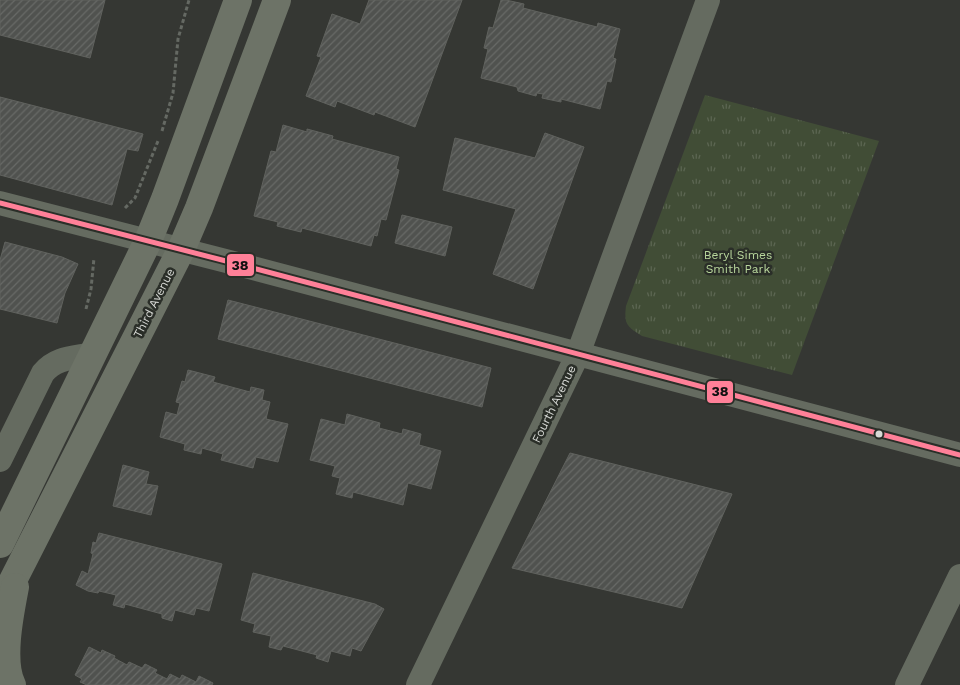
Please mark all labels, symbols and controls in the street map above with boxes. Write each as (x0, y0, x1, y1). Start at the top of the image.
park label: Beryl Simes Smith Park (704, 248, 772, 276)
line badge: 38 (226, 253, 255, 277)
text: 38 (231, 257, 249, 273)
street label: Third Avenue (131, 266, 178, 340)
street label: Fourth Avenue (529, 363, 579, 445)
line badge: 38 (706, 380, 734, 404)
text: 38 (711, 383, 729, 399)
unlabelled marker (874, 429, 884, 439)

